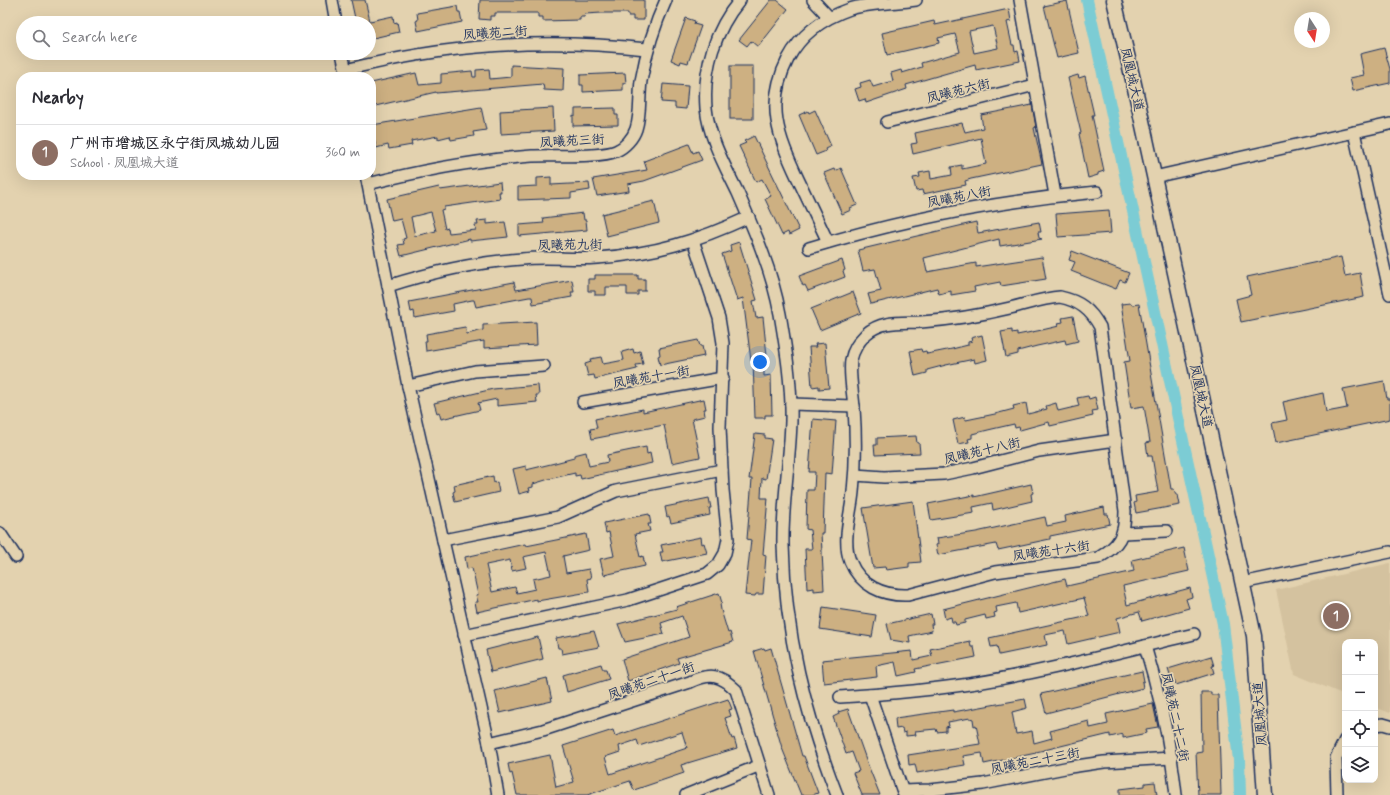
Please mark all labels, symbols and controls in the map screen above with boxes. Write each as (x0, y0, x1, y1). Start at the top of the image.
north arrow (1294, 12, 1330, 48)
search box (16, 16, 376, 60)
street label: 凤曦苑二街 (462, 23, 528, 44)
icon: search (30, 27, 52, 49)
text: Search here (62, 28, 138, 48)
street label: 凤凰城大道 (1116, 46, 1147, 113)
street label: 凤曦苑六街 (925, 75, 992, 108)
text: Nearby (32, 87, 84, 109)
street label: 凤曦苑三街 (539, 131, 605, 152)
text: 广州市增城区永宁街凤城幼儿园 (70, 134, 280, 154)
text: 1 (42, 144, 48, 161)
text: 360 m (325, 144, 360, 161)
text: School · 凤凰城大道 (70, 155, 179, 172)
street label: 凤曦苑八街 (926, 183, 993, 212)
street label: 凤曦苑九街 (537, 236, 603, 255)
your location (750, 352, 770, 372)
street label: 凤曦苑十一街 (611, 362, 691, 393)
street label: 凤凰城大道 (1185, 363, 1216, 430)
street label: 凤曦苑十八街 (942, 434, 1022, 469)
street label: 凤曦苑十六街 (1011, 538, 1091, 565)
pin: 1 (1323, 601, 1349, 631)
map controls (1342, 639, 1378, 783)
button: + (1342, 639, 1378, 675)
street label: 凤曦苑二十一街 (606, 659, 697, 704)
street label: 凤曦苑二十二街 (1157, 671, 1192, 764)
button: − (1342, 675, 1378, 711)
street label: 凤凰城大道 (1250, 681, 1271, 747)
button: locate (1342, 711, 1378, 747)
street label: 凤曦苑二十三街 (989, 744, 1082, 778)
button: layers (1342, 747, 1378, 783)

